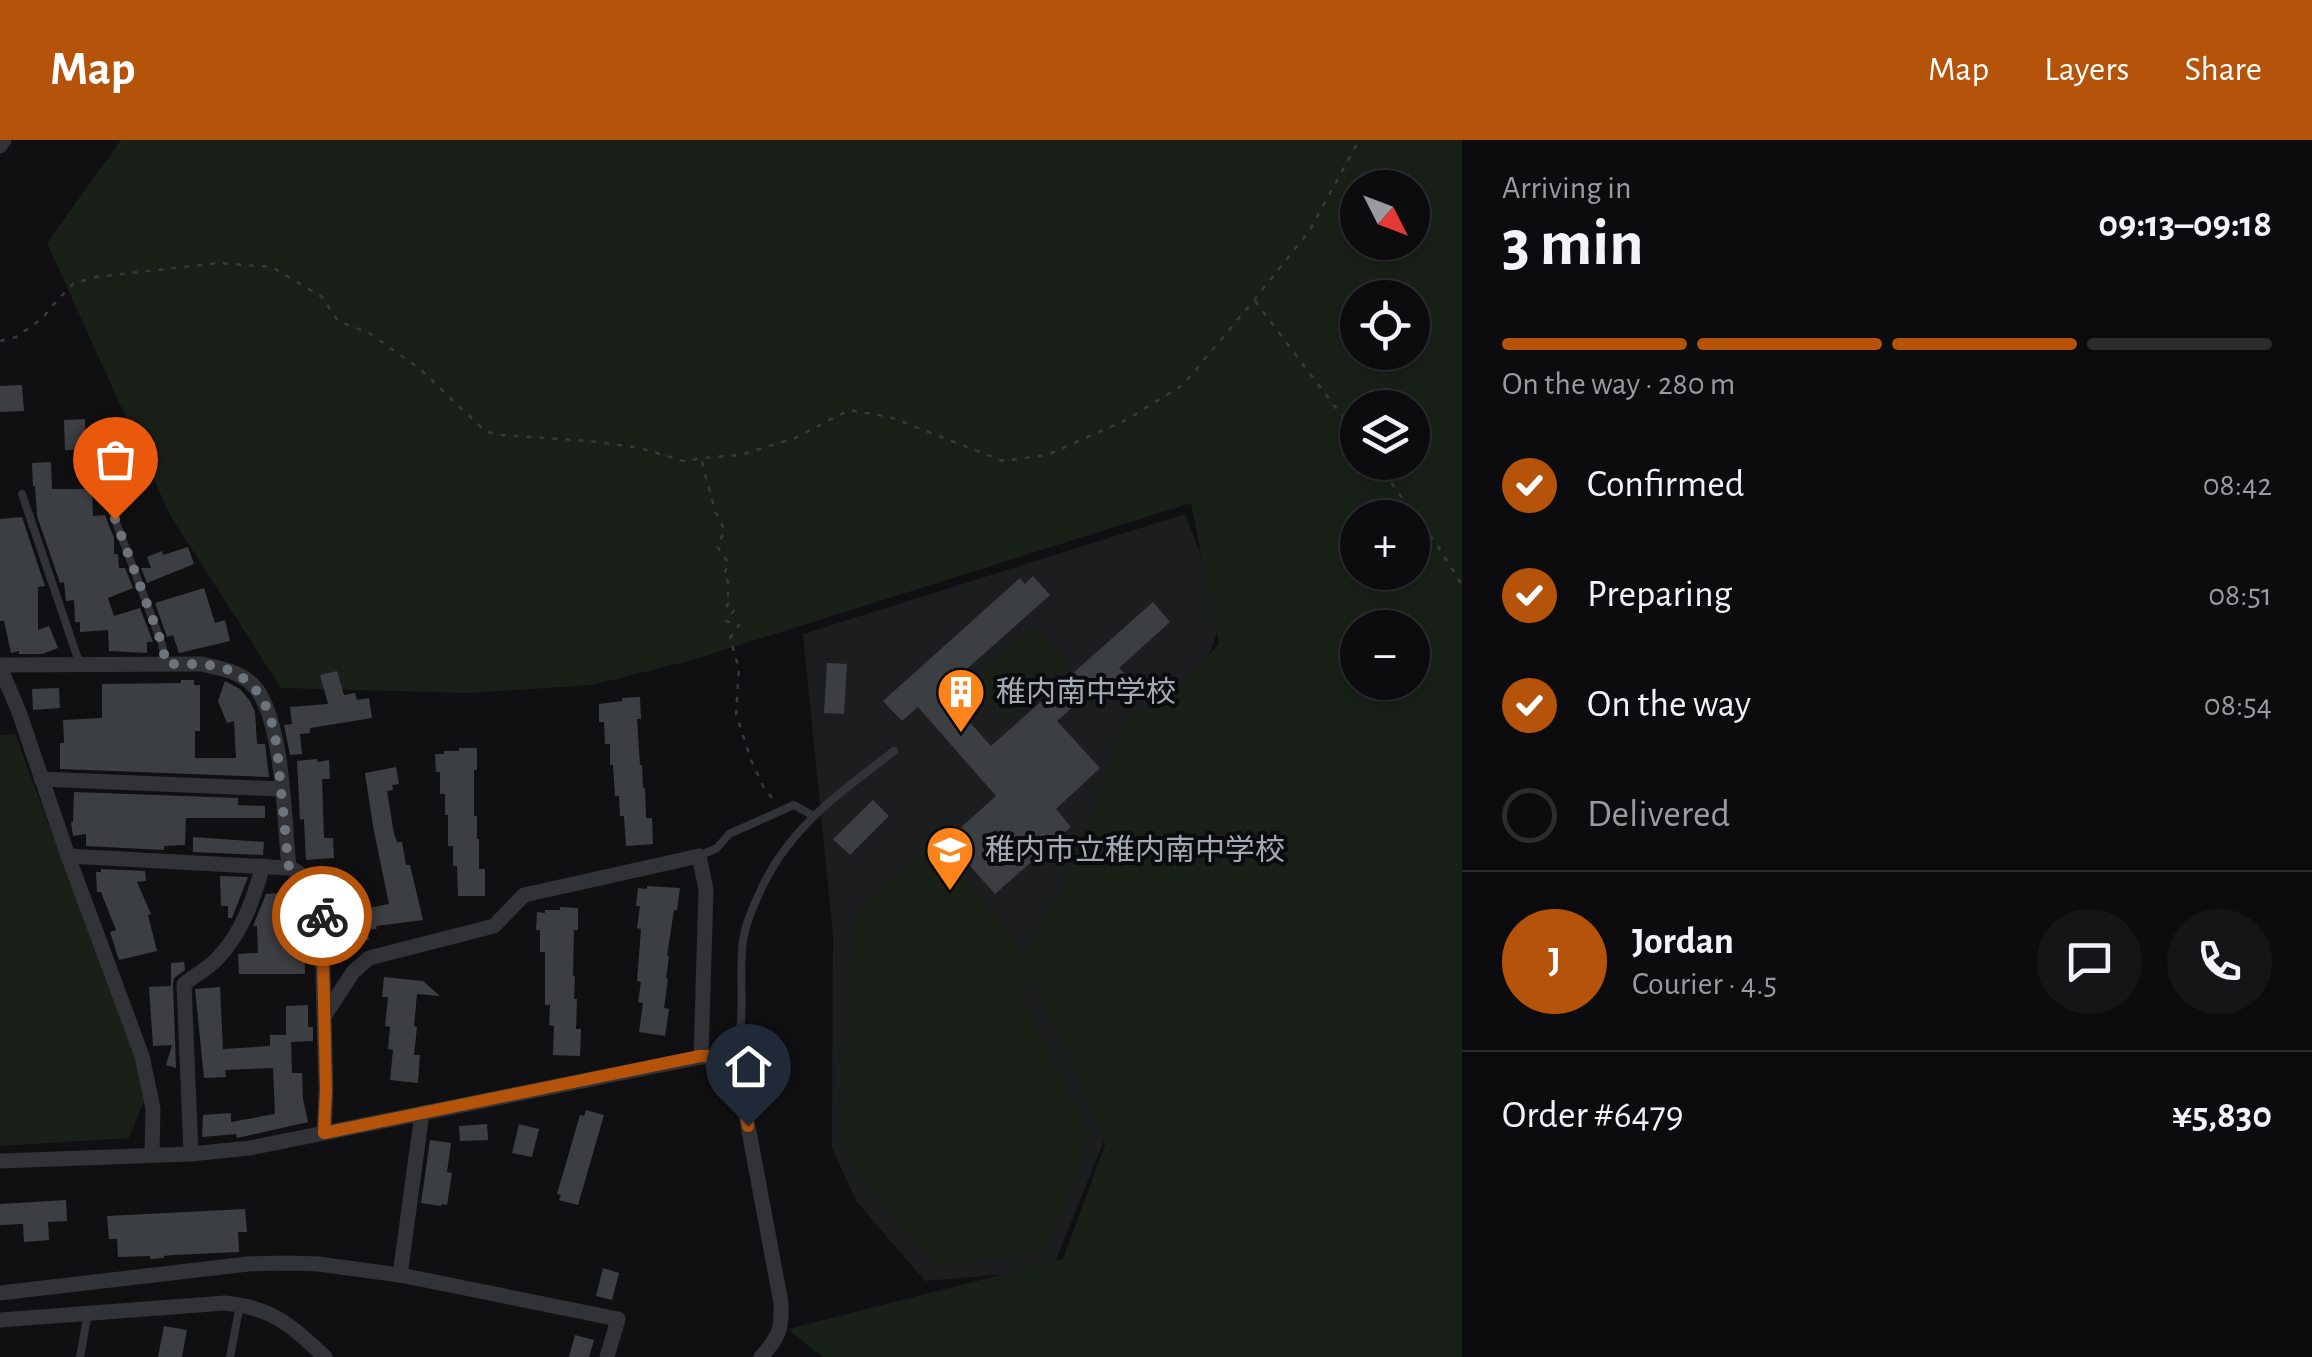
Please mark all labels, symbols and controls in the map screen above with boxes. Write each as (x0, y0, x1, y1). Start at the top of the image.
text: Map (50, 46, 136, 94)
text: Map (1928, 52, 1989, 87)
text: Layers (2044, 52, 2129, 87)
text: Share (2184, 52, 2262, 87)
north arrow (1340, 170, 1430, 260)
map controls (1340, 170, 1430, 700)
text: Arriving in (1502, 172, 1631, 204)
text: 09:13–09:18 (2098, 206, 2272, 244)
text: 3 min (1502, 212, 1644, 277)
button: locate (1340, 280, 1430, 370)
text: On the way · 280 m (1502, 368, 1735, 400)
button: layers (1340, 390, 1430, 480)
pin (73, 417, 158, 520)
icon: bag (88, 432, 143, 487)
icon: check (1502, 458, 1557, 513)
text: Confirmed (1587, 466, 1744, 504)
text: 08:42 (2203, 469, 2272, 501)
button: + (1340, 500, 1430, 590)
icon: check (1502, 568, 1557, 623)
text: Preparing (1587, 576, 1732, 614)
text: 08:51 (2208, 579, 2272, 611)
button: − (1340, 610, 1430, 700)
building icon: 稚内南中学校 (935, 666, 987, 734)
place label: 稚内南中学校 (996, 676, 1176, 708)
icon: check (1502, 678, 1557, 733)
text: On the way (1587, 686, 1751, 724)
text: 08:54 (2204, 689, 2272, 721)
text: Delivered (1587, 796, 1730, 834)
school or university icon: 稚内市立稚内南中学校 (924, 824, 976, 892)
place label: 稚内市立稚内南中学校 (985, 834, 1285, 866)
courier (272, 866, 372, 966)
icon: bike (295, 889, 350, 944)
button: chat (2037, 909, 2142, 1014)
button: phone (2167, 909, 2272, 1014)
text: Jordan (1632, 923, 1734, 961)
text: J (1548, 942, 1561, 980)
text: Courier · 4.5 (1632, 968, 1777, 1000)
pin (706, 1024, 791, 1127)
icon: home (721, 1039, 776, 1094)
text: Order #6479 (1502, 1097, 1684, 1135)
text: ¥5,830 (2172, 1097, 2272, 1135)

